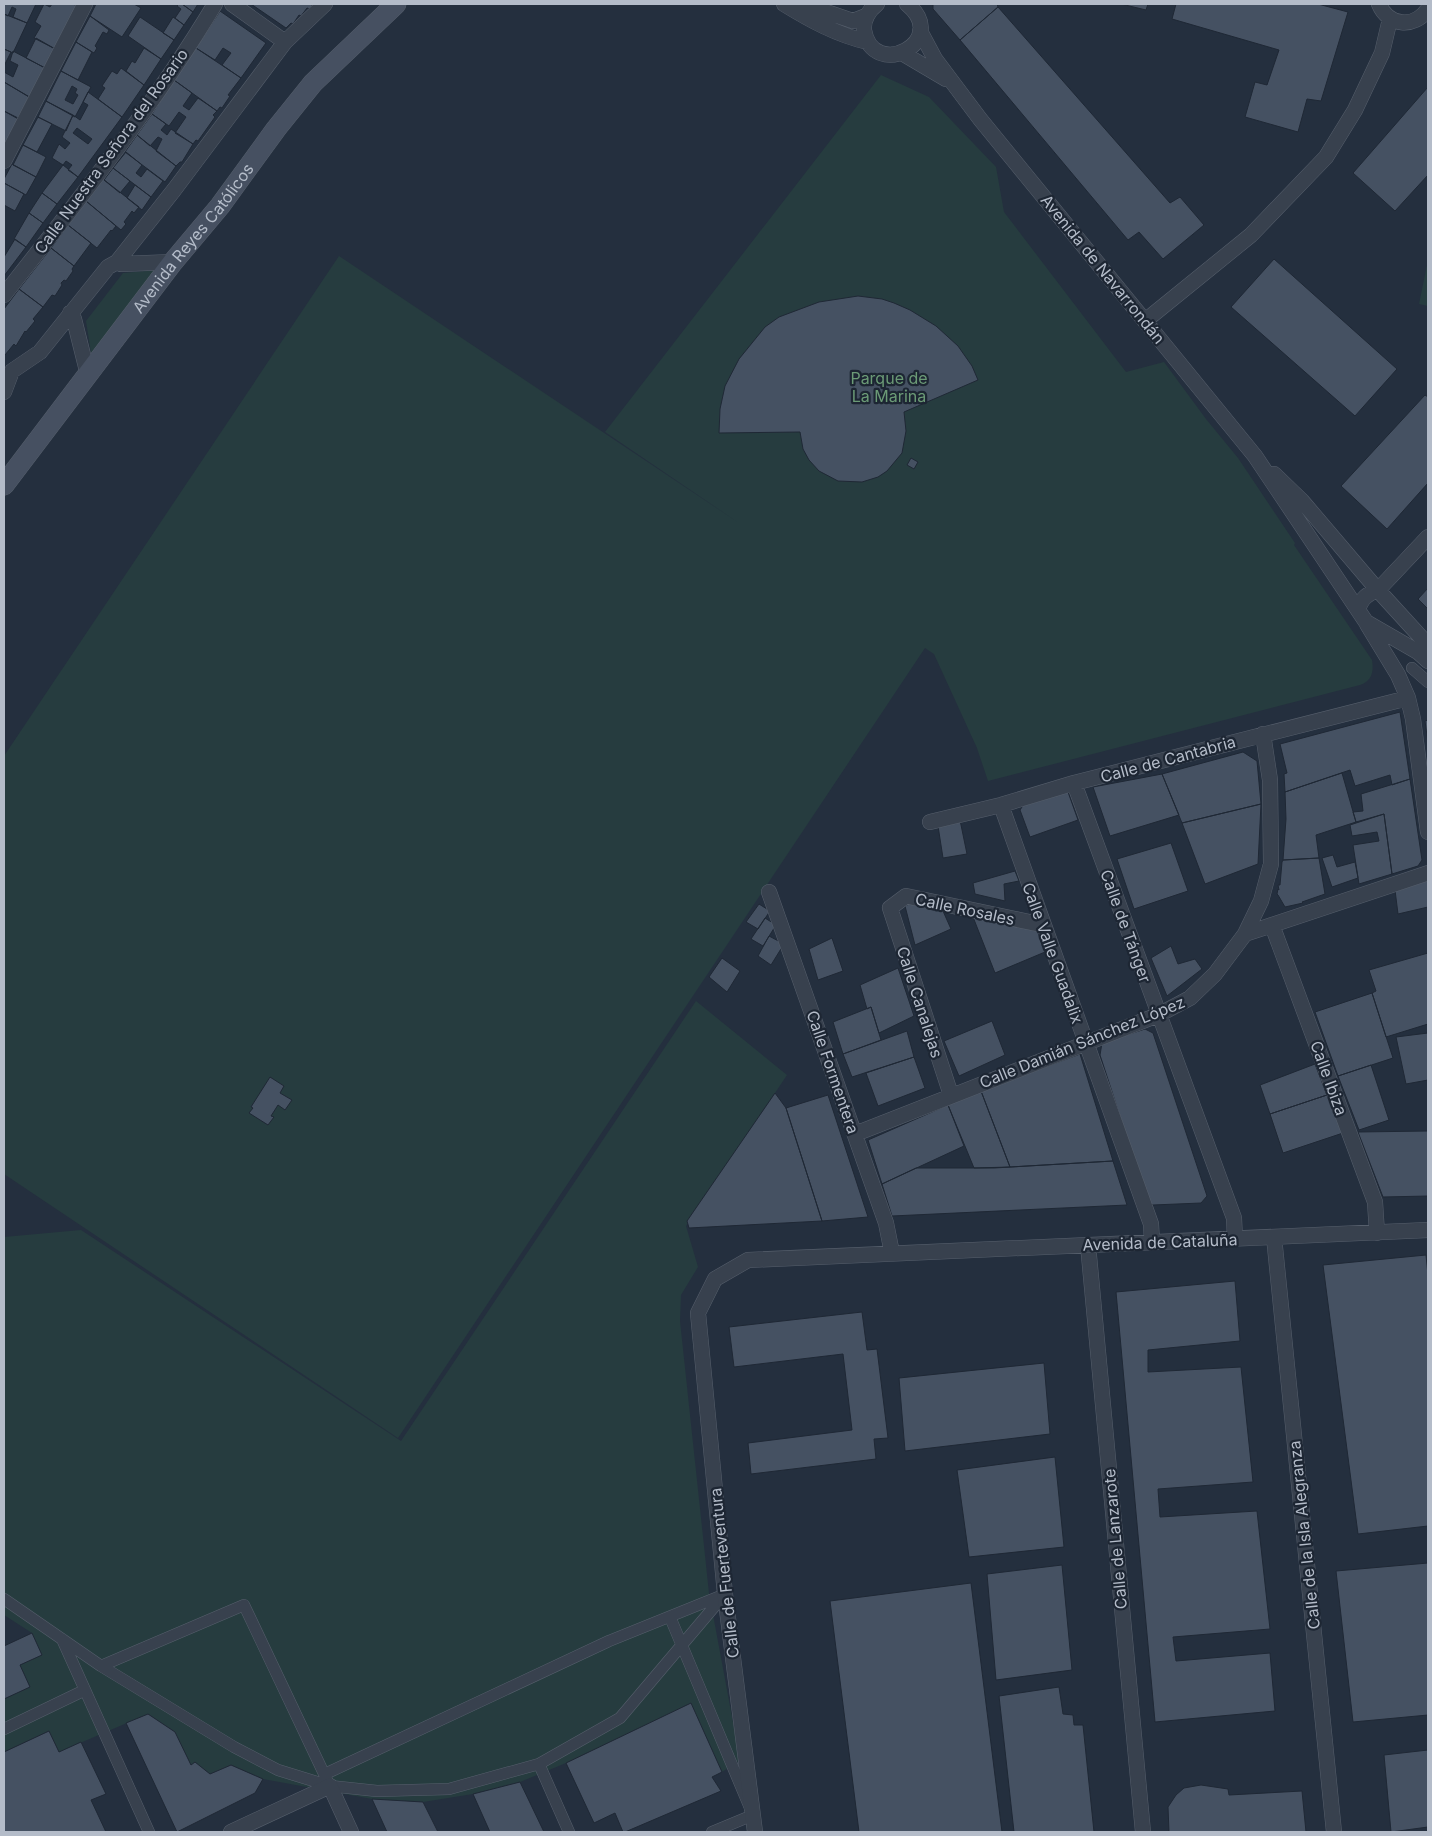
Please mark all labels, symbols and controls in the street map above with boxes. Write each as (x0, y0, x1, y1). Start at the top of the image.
street label: Calle Nuestra Señora del Rosario (30, 44, 192, 258)
street label: Avenida Reyes Católicos (128, 159, 258, 317)
street label: Avenida de Navarrondán (1037, 190, 1169, 348)
park label: Parque de La Marina (850, 368, 928, 406)
street label: Calle de Cantabria (1098, 731, 1238, 787)
street label: Calle de Tánger (1096, 867, 1156, 985)
street label: Calle Valle Guadalix (1018, 880, 1088, 1027)
street label: Calle Rosales (914, 889, 1016, 929)
street label: Calle Canalejas (893, 944, 947, 1060)
street label: Calle Damián Sánchez López (976, 992, 1188, 1092)
street label: Calle Formentera (803, 1008, 863, 1136)
street label: Calle Ibiza (1306, 1038, 1352, 1118)
street label: Avenida de Cataluña (1082, 1229, 1238, 1255)
street label: Calle de la Isla Alegranza (1284, 1440, 1324, 1630)
street label: Calle de Lanzarote (1099, 1468, 1131, 1610)
street label: Calle de Fuerteventura (705, 1487, 743, 1659)

